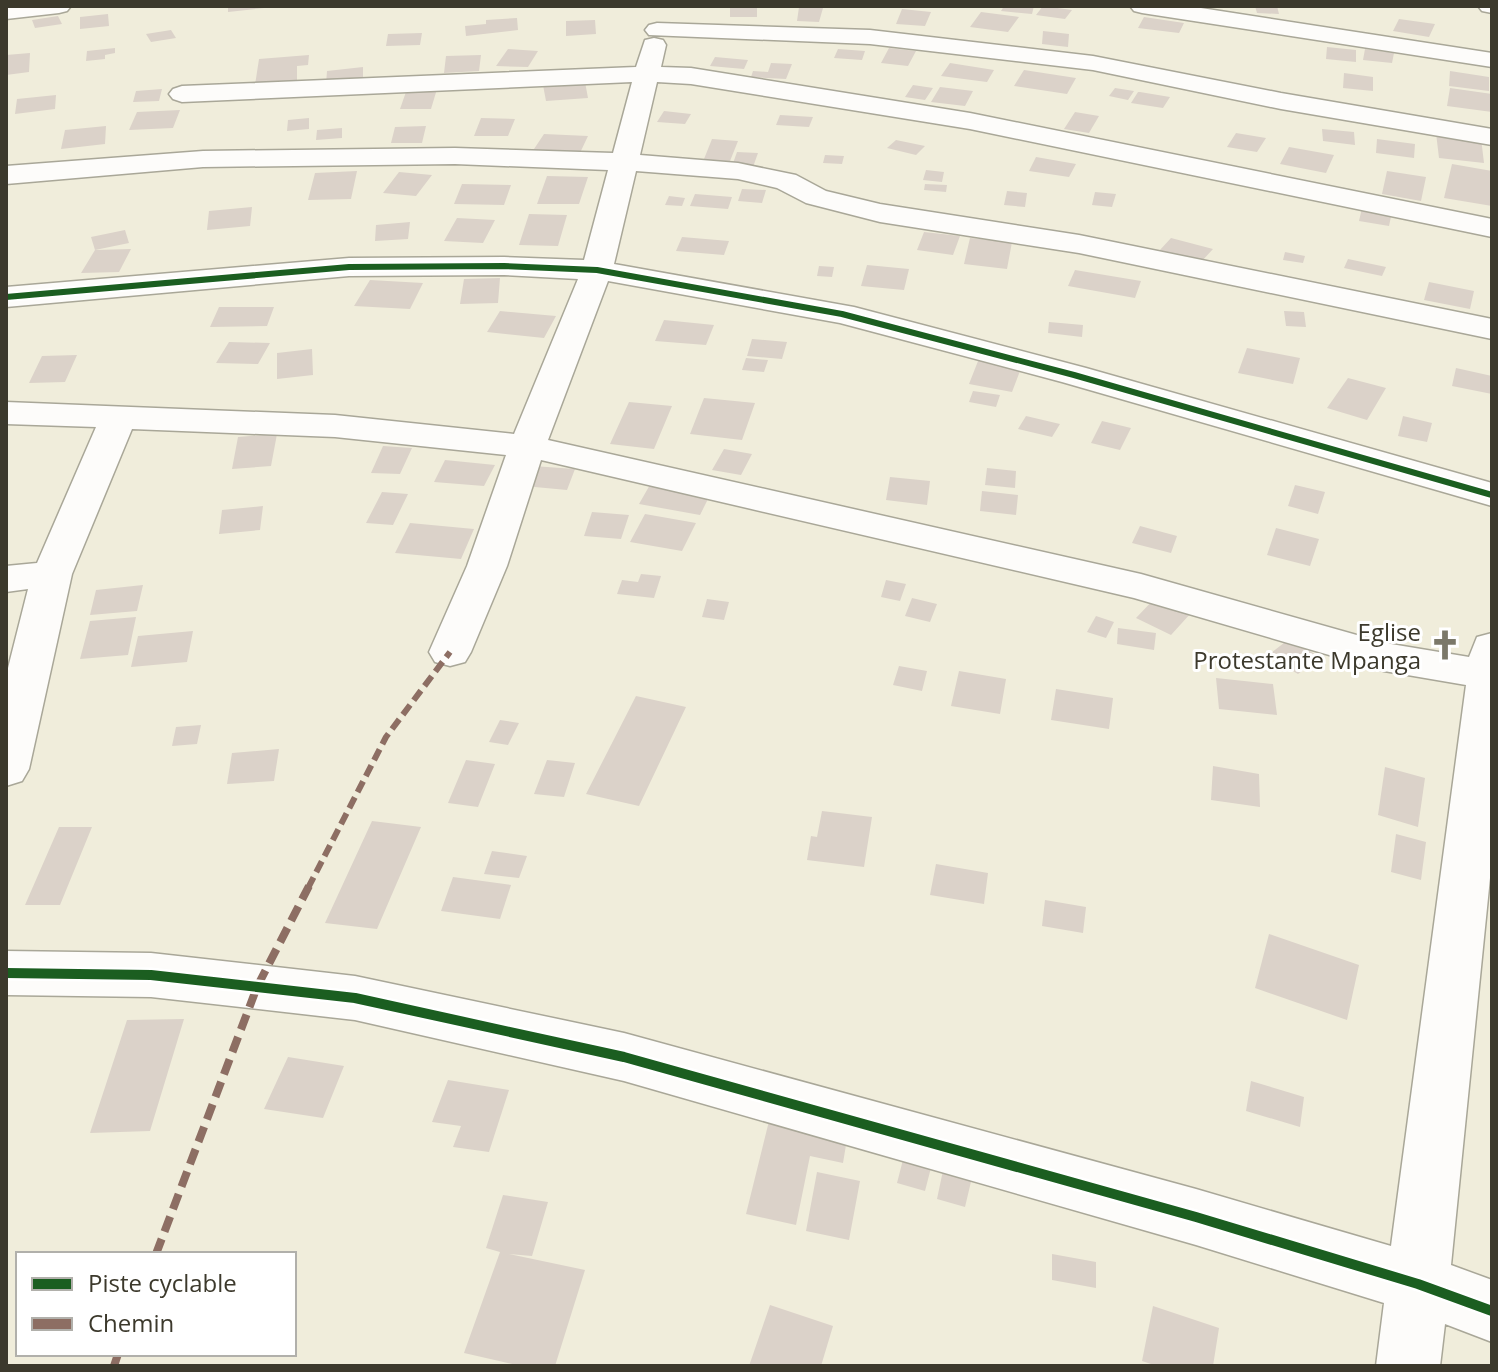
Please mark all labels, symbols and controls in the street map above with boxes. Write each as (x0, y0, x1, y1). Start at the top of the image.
place label: Eglise Protestante Mpanga (1193, 615, 1421, 676)
church icon: Eglise Protestante Mpanga (1428, 628, 1462, 662)
legend (16, 1252, 296, 1356)
text: Piste cyclable (88, 1266, 237, 1299)
text: Chemin (88, 1306, 174, 1339)

